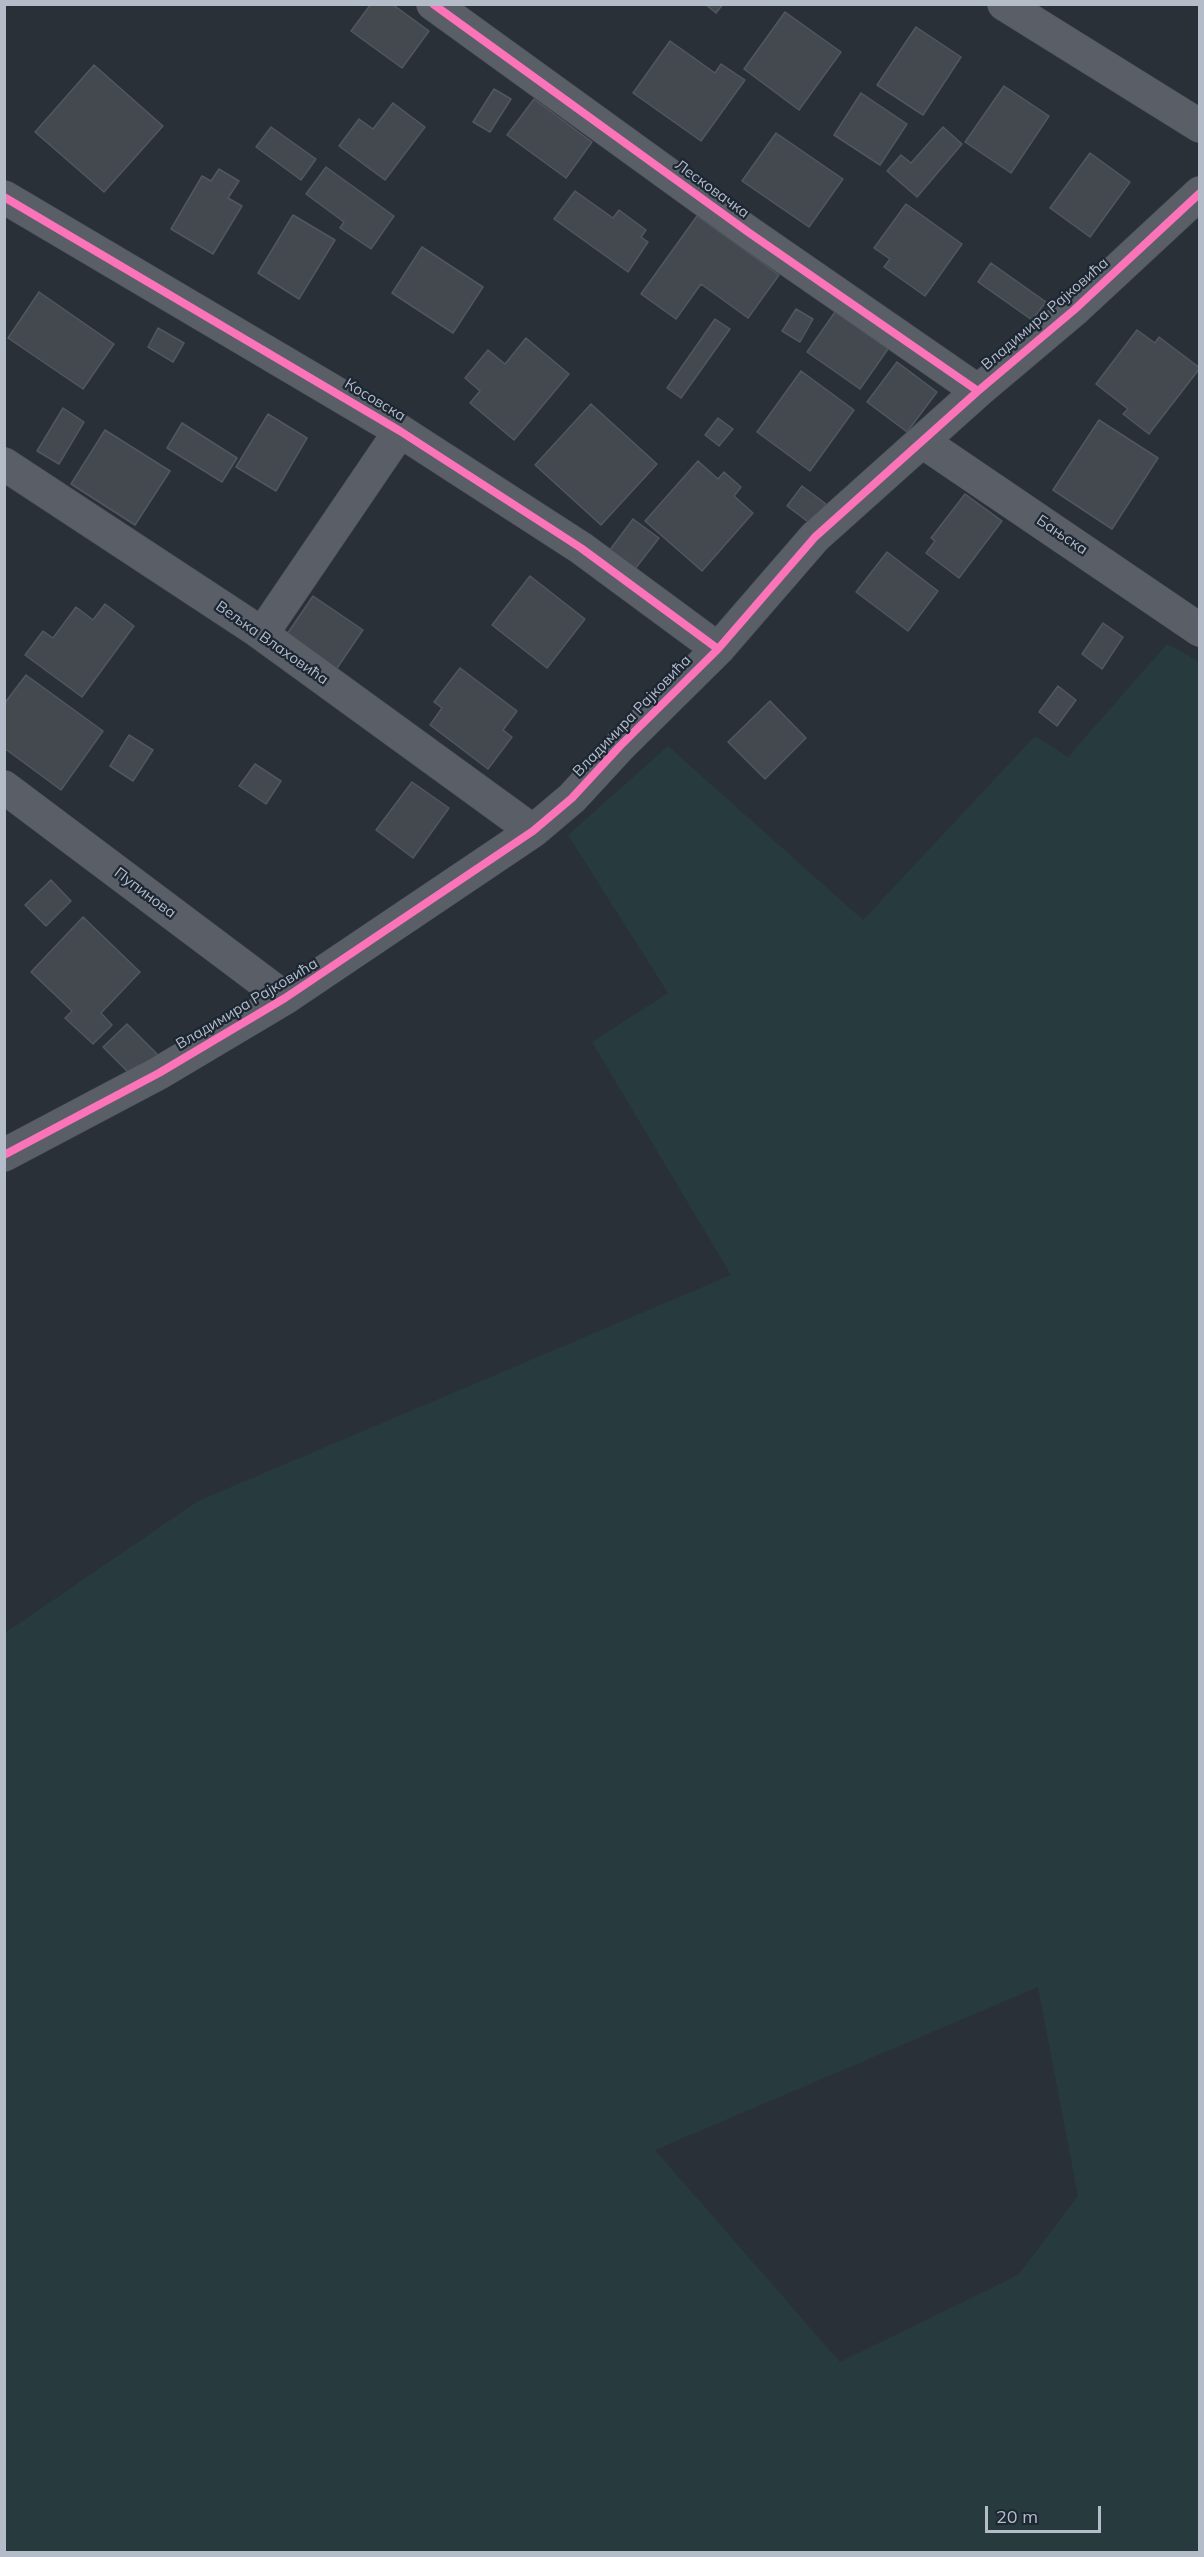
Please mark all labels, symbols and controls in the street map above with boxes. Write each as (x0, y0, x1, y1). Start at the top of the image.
street label: Лесковачка (671, 156, 753, 222)
street label: Владимира Рајковића (978, 254, 1112, 374)
street label: Косовска (341, 375, 409, 425)
street label: Бањска (1033, 511, 1091, 559)
street label: Вељка Влаховића (212, 597, 332, 689)
street label: Владимира Рајковића (569, 651, 695, 781)
street label: Пупинова (111, 864, 179, 922)
street label: Владимира Рајковића (173, 955, 321, 1053)
scale bar (988, 2494, 1104, 2532)
text: 20 m (996, 2505, 1038, 2528)

